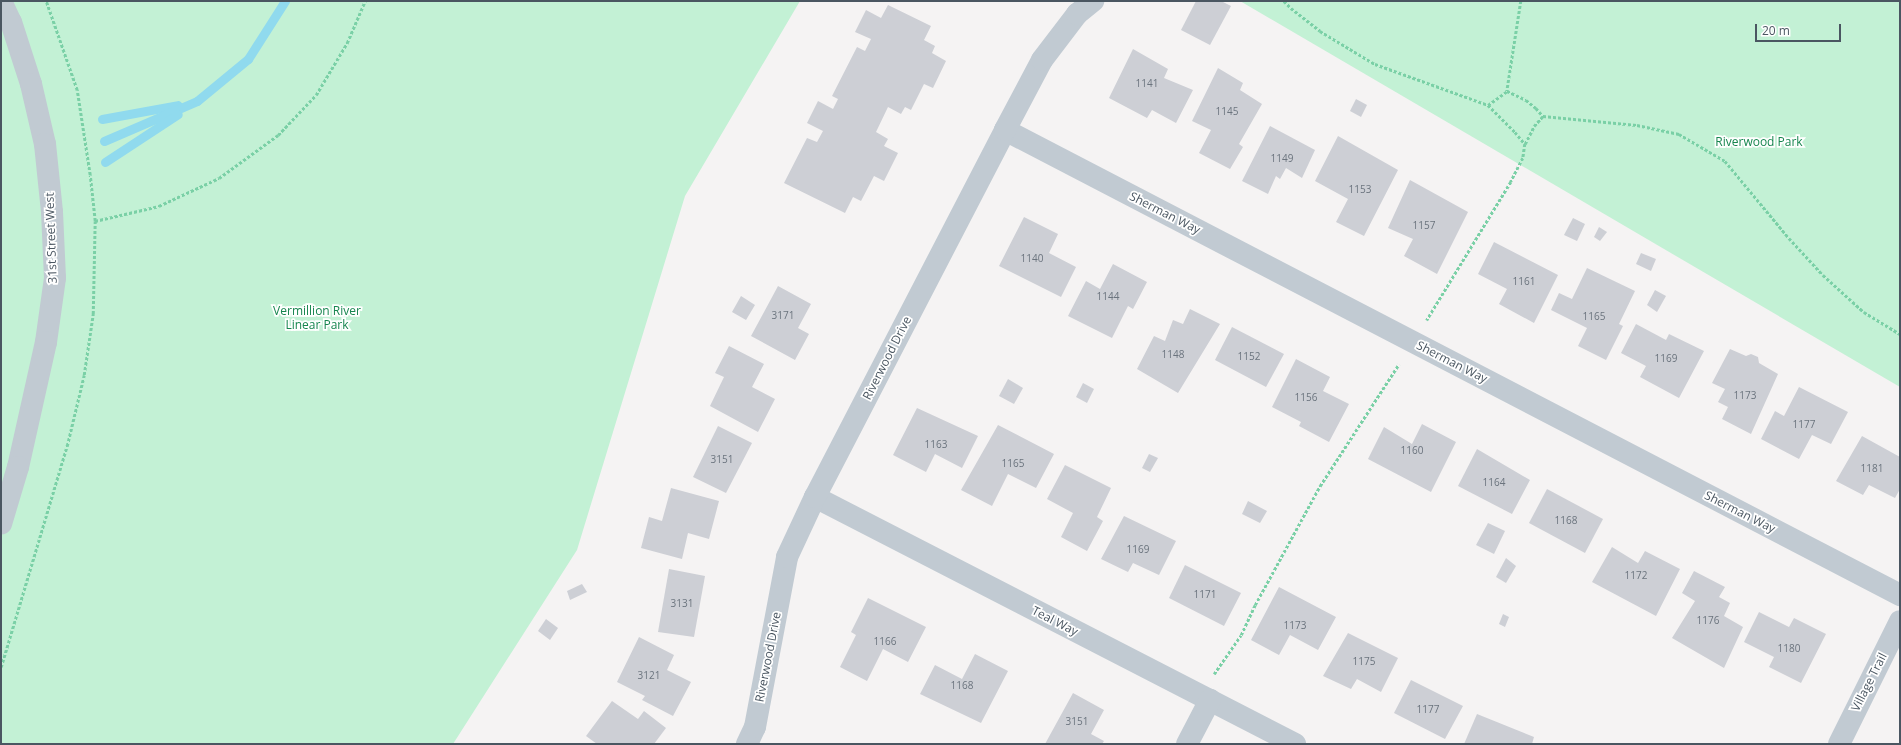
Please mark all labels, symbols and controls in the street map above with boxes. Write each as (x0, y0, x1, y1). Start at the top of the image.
scale bar (1757, 16, 1843, 42)
text: 20 m (1762, 22, 1790, 39)
house number: 1141 (1136, 78, 1158, 90)
house number: 1145 (1216, 106, 1238, 118)
park label: Riverwood Park (1715, 135, 1803, 149)
house number: 1149 (1271, 153, 1293, 165)
house number: 1153 (1349, 184, 1371, 196)
street label: Sherman Way (1127, 189, 1203, 237)
street label: 31st Street West (42, 192, 60, 284)
house number: 1157 (1413, 220, 1435, 232)
house number: 1140 (1021, 253, 1043, 265)
house number: 1161 (1513, 276, 1535, 288)
house number: 1144 (1097, 291, 1119, 303)
park label: Vermillion River Linear Park (273, 304, 361, 332)
house number: 3171 (772, 310, 794, 322)
house number: 1165 (1583, 311, 1605, 323)
street label: Riverwood Drive (860, 314, 914, 402)
street label: Sherman Way (1414, 338, 1490, 386)
house number: 1148 (1162, 349, 1184, 361)
house number: 1152 (1238, 351, 1260, 363)
house number: 1169 (1655, 353, 1677, 365)
house number: 1173 (1734, 390, 1756, 402)
house number: 1156 (1295, 392, 1317, 404)
house number: 1177 (1793, 419, 1815, 431)
house number: 1163 (925, 439, 947, 451)
house number: 1160 (1401, 445, 1423, 457)
house number: 3151 (711, 454, 733, 466)
house number: 1165 (1002, 458, 1024, 470)
house number: 1181 (1861, 463, 1883, 475)
house number: 1164 (1483, 477, 1505, 489)
street label: Sherman Way (1702, 488, 1778, 536)
house number: 1168 (1555, 515, 1577, 527)
house number: 1169 (1127, 544, 1149, 556)
house number: 1172 (1625, 570, 1647, 582)
house number: 1171 (1194, 589, 1216, 601)
house number: 3131 (671, 598, 693, 610)
street label: Teal Way (1029, 603, 1081, 639)
street label: Riverwood Drive (752, 611, 784, 703)
house number: 1176 (1697, 615, 1719, 627)
house number: 1173 (1284, 620, 1306, 632)
house number: 1166 (874, 636, 896, 648)
house number: 1180 (1778, 643, 1800, 655)
street label: Village Trail (1848, 650, 1890, 714)
house number: 1175 (1353, 656, 1375, 668)
house number: 3121 (638, 670, 660, 682)
house number: 1168 (951, 680, 973, 692)
house number: 1177 (1417, 704, 1439, 716)
house number: 3151 (1066, 716, 1088, 728)

